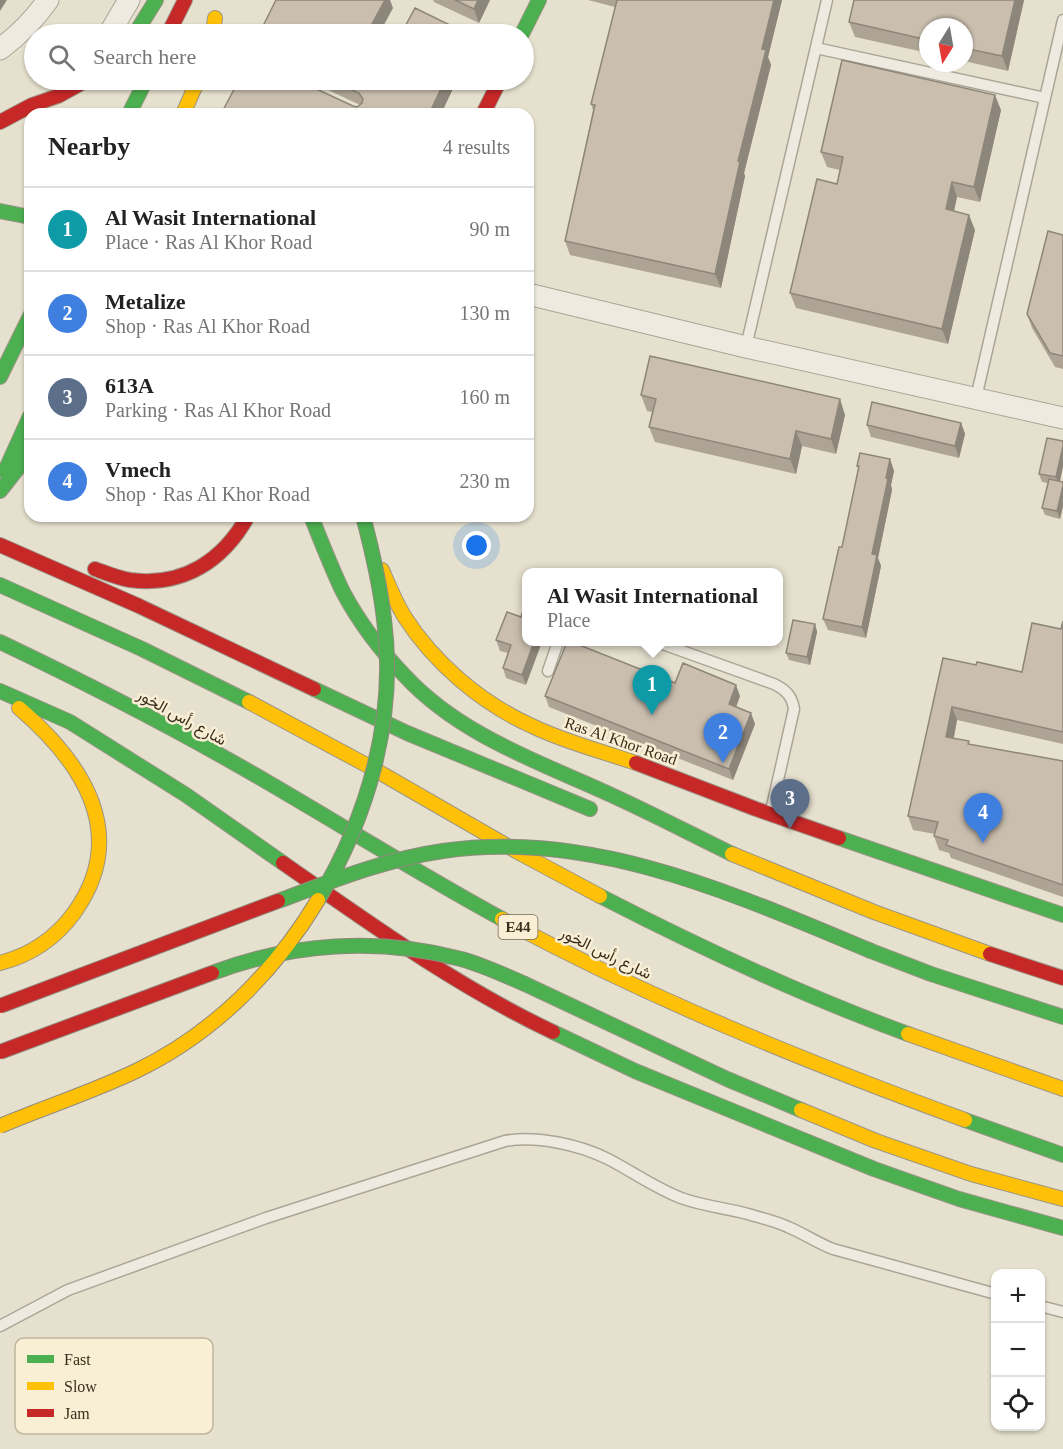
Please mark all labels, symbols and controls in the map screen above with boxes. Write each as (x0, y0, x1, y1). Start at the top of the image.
north arrow (919, 18, 973, 72)
search box (24, 24, 534, 90)
icon: search (45, 41, 78, 74)
text: Search here (93, 44, 196, 69)
text: Nearby (48, 132, 130, 161)
text: 4 results (443, 136, 510, 158)
text: Al Wasit International (105, 205, 316, 230)
text: 1 (63, 218, 73, 240)
text: 90 m (469, 218, 510, 240)
text: Place · Ras Al Khor Road (105, 231, 312, 253)
text: Metalize (105, 289, 186, 314)
text: 2 (63, 302, 73, 324)
text: 130 m (459, 302, 510, 324)
text: Shop · Ras Al Khor Road (105, 315, 310, 337)
text: 613A (105, 373, 154, 398)
text: 3 (63, 386, 73, 408)
text: 160 m (459, 386, 510, 408)
text: Parking · Ras Al Khor Road (105, 399, 331, 421)
text: Vmech (105, 457, 171, 482)
text: 4 (63, 470, 73, 492)
text: 230 m (459, 470, 510, 492)
text: Shop · Ras Al Khor Road (105, 483, 310, 505)
your location (462, 531, 491, 560)
popup (522, 568, 783, 646)
text: Al Wasit International (547, 583, 758, 608)
text: Place (547, 609, 590, 631)
pin: 1 (632, 666, 672, 715)
street label: شارع رأس الخور (132, 685, 229, 751)
street label: Ras Al Khor Road (563, 714, 679, 768)
pin: 2 (704, 714, 742, 763)
pin: 3 (770, 780, 810, 829)
pin: 4 (964, 794, 1002, 843)
road number: E44 (498, 915, 538, 939)
street label: شارع رأس الخور (556, 923, 654, 985)
map controls (991, 1269, 1045, 1431)
button: + (991, 1269, 1045, 1323)
button: − (991, 1323, 1045, 1377)
legend (15, 1338, 213, 1434)
text: Fast (64, 1351, 91, 1368)
button: locate (991, 1377, 1045, 1431)
text: Slow (64, 1378, 97, 1395)
text: Jam (64, 1405, 90, 1422)

